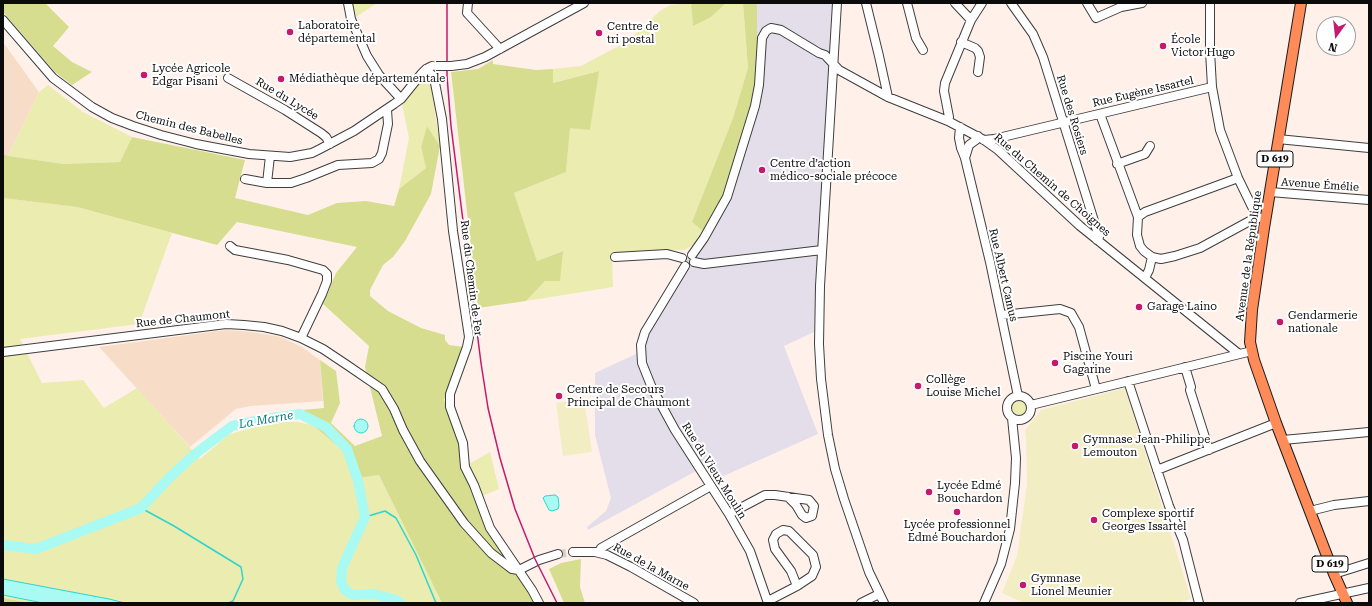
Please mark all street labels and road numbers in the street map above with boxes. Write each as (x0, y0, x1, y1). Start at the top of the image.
street label: Rue des Rosiers (1054, 73, 1090, 157)
street label: Rue Eugène Issartel (1091, 74, 1195, 110)
street label: Rue du Lycée (253, 75, 321, 123)
street label: Chemin des Babelles (134, 108, 244, 148)
street label: Rue du Chemin de Choignes (991, 131, 1113, 239)
road number: D 619 (1257, 151, 1293, 167)
street label: Avenue Émélie (1281, 176, 1359, 194)
street label: Avenue de la République (1233, 190, 1265, 322)
street label: Rue du Chemin de Fer (457, 219, 485, 337)
street label: Rue Albert Camus (986, 227, 1020, 323)
street label: Rue de Chaumont (135, 307, 231, 331)
street label: Rue du Vieux Moulin (679, 420, 749, 522)
street label: Rue de la Marne (611, 541, 691, 593)
road number: D 619 (1312, 556, 1348, 572)

